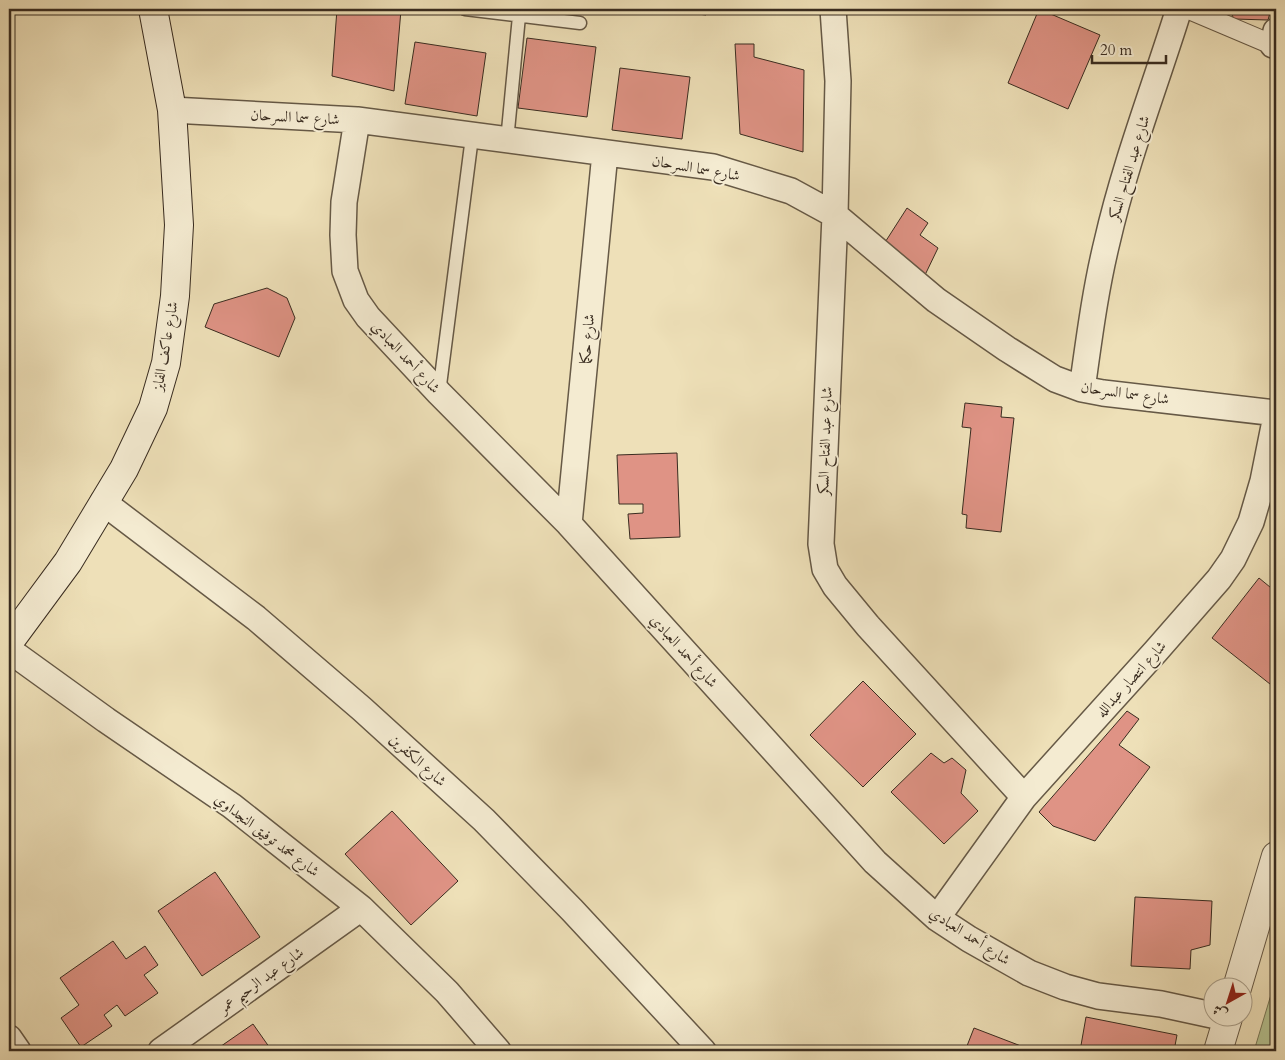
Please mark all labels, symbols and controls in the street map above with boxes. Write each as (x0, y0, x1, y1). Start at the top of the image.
scale bar (1092, 32, 1166, 64)
text: 20 m (1100, 40, 1132, 60)
street label: شارع سما السرحان (250, 105, 340, 132)
street label: شارع عبد الفتاح السكر (1103, 113, 1157, 226)
street label: شارع سما السرحان (650, 150, 742, 189)
street label: شارع عاكف الفايز (147, 300, 186, 395)
street label: شارع حكما (575, 313, 602, 365)
street label: شارع أحمد العبادي (365, 316, 446, 400)
street label: شارع سما السرحان (1079, 377, 1170, 412)
street label: شارع عبد الفتاح السكر (813, 386, 840, 498)
street label: شارع أحمد العبادي (643, 609, 723, 694)
street label: شارع انتصار عبدالله (1091, 636, 1173, 724)
street label: شارع الكفرين (383, 729, 451, 793)
street label: شارع محمد توفيق النجداوي (209, 789, 324, 884)
street label: شارع أحمد العبادي (924, 902, 1015, 972)
street label: شارع عبد الرحيم عمر (213, 942, 311, 1023)
north arrow (1202, 978, 1252, 1028)
text: ش (1209, 1000, 1232, 1023)

